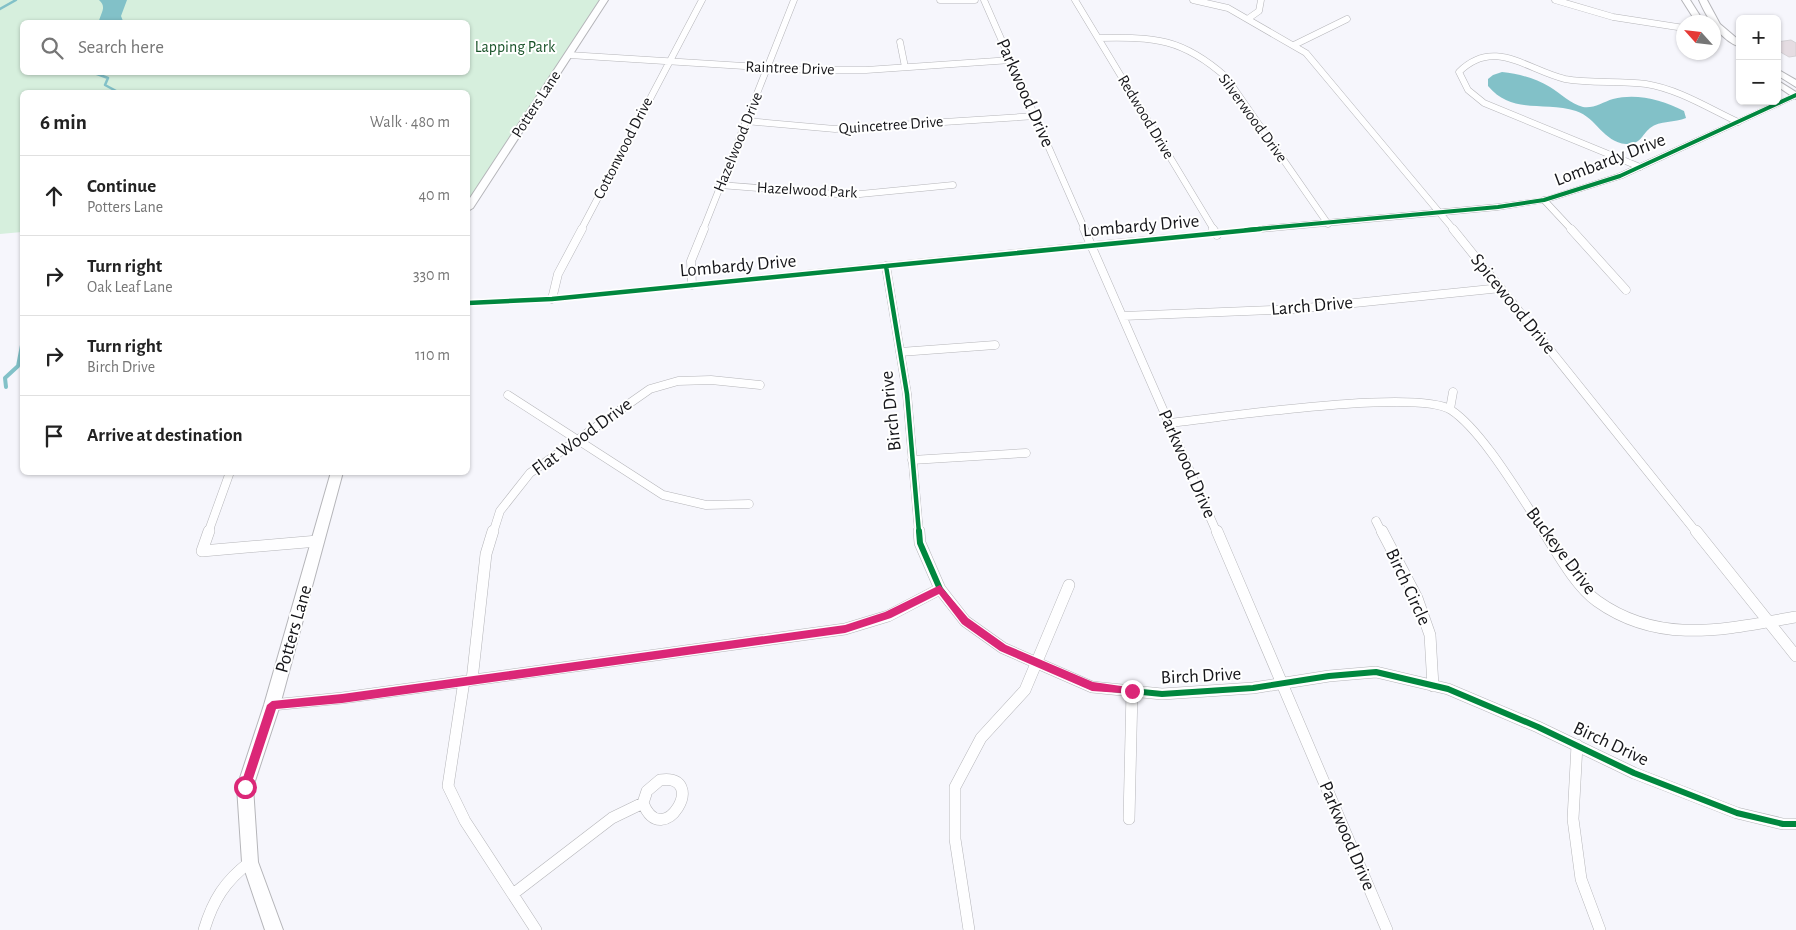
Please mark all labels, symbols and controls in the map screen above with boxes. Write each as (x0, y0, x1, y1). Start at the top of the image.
north arrow (1676, 15, 1721, 60)
map controls (1736, 15, 1781, 105)
button: + (1736, 15, 1781, 60)
search box (20, 20, 470, 75)
icon: search (38, 34, 66, 62)
street label: Parkwood Drive (993, 36, 1057, 150)
text: Search here (78, 38, 164, 57)
park label: Lapping Park (475, 39, 556, 55)
street label: Raintree Drive (745, 58, 835, 78)
button: − (1736, 60, 1781, 105)
street label: Potters Lane (509, 68, 563, 140)
street label: Silverwood Drive (1216, 71, 1290, 165)
street label: Redwood Drive (1115, 72, 1177, 162)
street label: Hazelwood Drive (711, 90, 765, 194)
street label: Cottonwood Drive (590, 94, 656, 202)
text: 6 min (40, 112, 87, 133)
street label: Quincetree Drive (838, 113, 944, 138)
text: Walk · 480 m (370, 114, 450, 130)
street label: Lombardy Drive (1552, 130, 1668, 190)
text: Continue (87, 177, 156, 196)
street label: Hazelwood Park (756, 179, 858, 201)
icon: ahead (40, 182, 68, 210)
text: 40 m (418, 187, 450, 203)
text: Potters Lane (87, 199, 163, 215)
street label: Lombardy Drive (1082, 211, 1200, 241)
street label: Spicewood Drive (1467, 250, 1559, 358)
street label: Lombardy Drive (679, 251, 797, 281)
text: Turn right (87, 257, 162, 276)
icon: right (40, 262, 68, 290)
text: 330 m (413, 267, 450, 283)
text: Oak Leaf Lane (87, 279, 173, 295)
street label: Larch Drive (1270, 293, 1354, 319)
text: Turn right (87, 337, 162, 356)
icon: right (40, 342, 68, 370)
text: 110 m (415, 347, 450, 363)
text: Birch Drive (87, 359, 155, 375)
street label: Birch Drive (877, 370, 905, 452)
street label: Flat Wood Drive (529, 395, 635, 479)
street label: Parkwood Drive (1155, 407, 1219, 521)
icon: arrive (40, 422, 68, 450)
text: Arrive at destination (87, 426, 243, 445)
street label: Buckeye Drive (1522, 504, 1600, 598)
street label: Birch Circle (1382, 546, 1434, 628)
street label: Potters Lane (272, 583, 316, 675)
street label: Birch Drive (1160, 664, 1242, 688)
route end (1121, 680, 1144, 703)
street label: Birch Drive (1570, 718, 1652, 770)
route start (234, 776, 257, 799)
street label: Parkwood Drive (1315, 779, 1379, 893)

